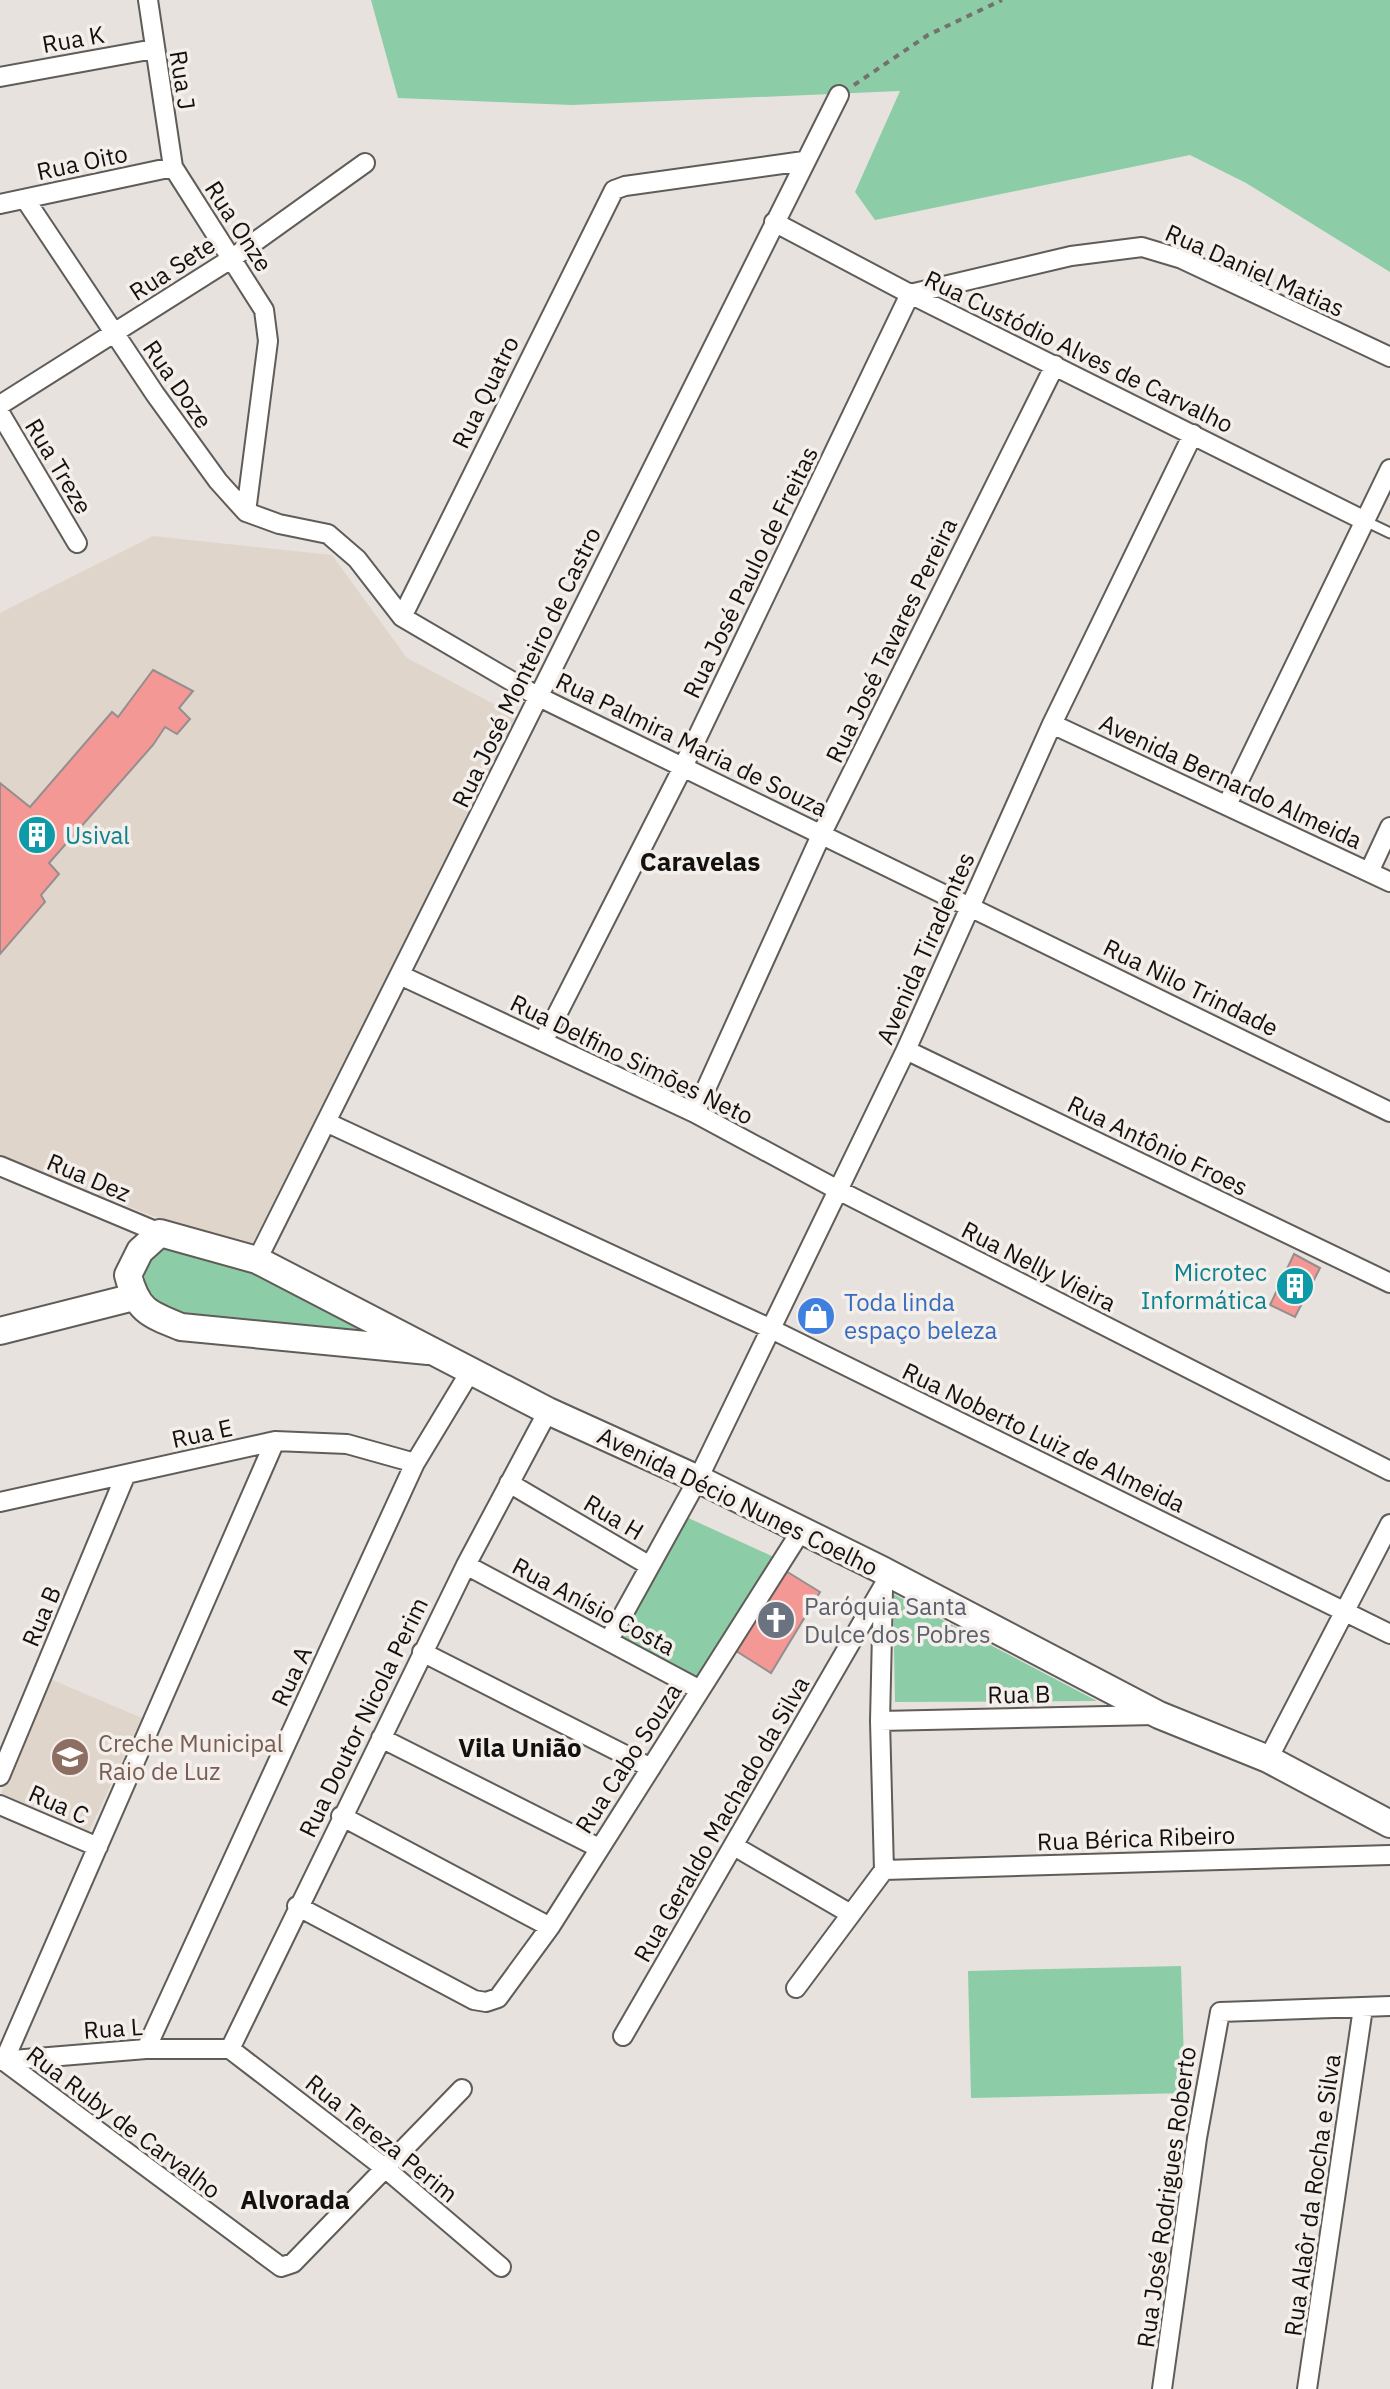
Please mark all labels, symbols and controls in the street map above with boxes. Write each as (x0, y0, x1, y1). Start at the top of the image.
street label: Rua K (39, 18, 107, 60)
street label: Rua J (163, 48, 203, 112)
street label: Rua Oito (34, 137, 130, 187)
street label: Rua Onze (198, 174, 280, 278)
street label: Rua Daniel Matias (1161, 216, 1349, 324)
street label: Rua Sete (123, 228, 221, 308)
street label: Rua Custódio Alves de Carvalho (919, 262, 1239, 440)
street label: Rua Quatro (444, 330, 526, 454)
street label: Rua Doze (136, 333, 220, 435)
street label: Rua Treze (18, 412, 100, 520)
street label: Rua José Paulo de Freitas (675, 441, 825, 703)
street label: Rua José Tavares Pereira (818, 512, 964, 768)
street label: Rua José Monteiro de Castro (444, 522, 608, 812)
street label: Rua Palmira Maria de Souza (551, 664, 833, 824)
street label: Avenida Bernardo Almeida (1095, 706, 1368, 856)
building icon: Usival (16, 814, 58, 856)
place label: Usival (65, 819, 130, 851)
district label: Caravelas (640, 844, 760, 878)
street label: Avenida Tiradentes (868, 847, 982, 1049)
street label: Rua Nilo Trindade (1098, 931, 1284, 1043)
street label: Rua Delfino Simões Neto (505, 986, 759, 1132)
street label: Rua Antônio Froes (1062, 1087, 1254, 1203)
street label: Rua Dez (42, 1145, 136, 1209)
street label: Rua Nelly Vieira (956, 1213, 1122, 1319)
place label: Microtec Informática (1141, 1256, 1267, 1316)
building icon: Microtec Informática (1274, 1265, 1316, 1307)
place label: Toda linda espaço beleza (844, 1286, 997, 1346)
shop icon: Toda linda espaço beleza (795, 1295, 837, 1337)
street label: Rua Noberto Luiz de Almeida (897, 1354, 1191, 1520)
street label: Rua E (169, 1411, 235, 1455)
street label: Avenida Décio Nunes Coelho (593, 1419, 883, 1583)
street label: Rua H (578, 1487, 650, 1547)
street label: Rua Anísio Costa (507, 1550, 681, 1663)
street label: Rua B (14, 1581, 68, 1651)
place label: Paróquia Santa Dulce dos Pobres (804, 1590, 991, 1650)
street label: Rua Doutor Nicola Perim (291, 1592, 435, 1842)
church icon: Paróquia Santa Dulce dos Pobres (755, 1599, 797, 1641)
street label: Rua A (263, 1641, 319, 1711)
street label: Rua Geraldo Machado da Silva (626, 1670, 816, 1968)
street label: Rua Cabo Souza (567, 1677, 689, 1839)
street label: Rua B (987, 1677, 1051, 1711)
place label: Creche Municipal Raio de Luz (98, 1727, 283, 1787)
district label: Vila União (458, 1730, 582, 1764)
school or university icon: Creche Municipal Raio de Luz (49, 1736, 91, 1778)
street label: Rua C (24, 1777, 94, 1831)
street label: Rua Bérica Ribeiro (1036, 1819, 1236, 1857)
street label: Rua L (82, 2010, 144, 2046)
street label: Rua Ruby de Carvalho (20, 2038, 228, 2206)
street label: Rua José Rodrigues Roberto (1129, 2044, 1203, 2350)
street label: Rua Alaôr da Rocha e Silva (1276, 2052, 1348, 2338)
street label: Rua Tereza Perim (299, 2067, 465, 2209)
district label: Alvorada (240, 2182, 350, 2216)

